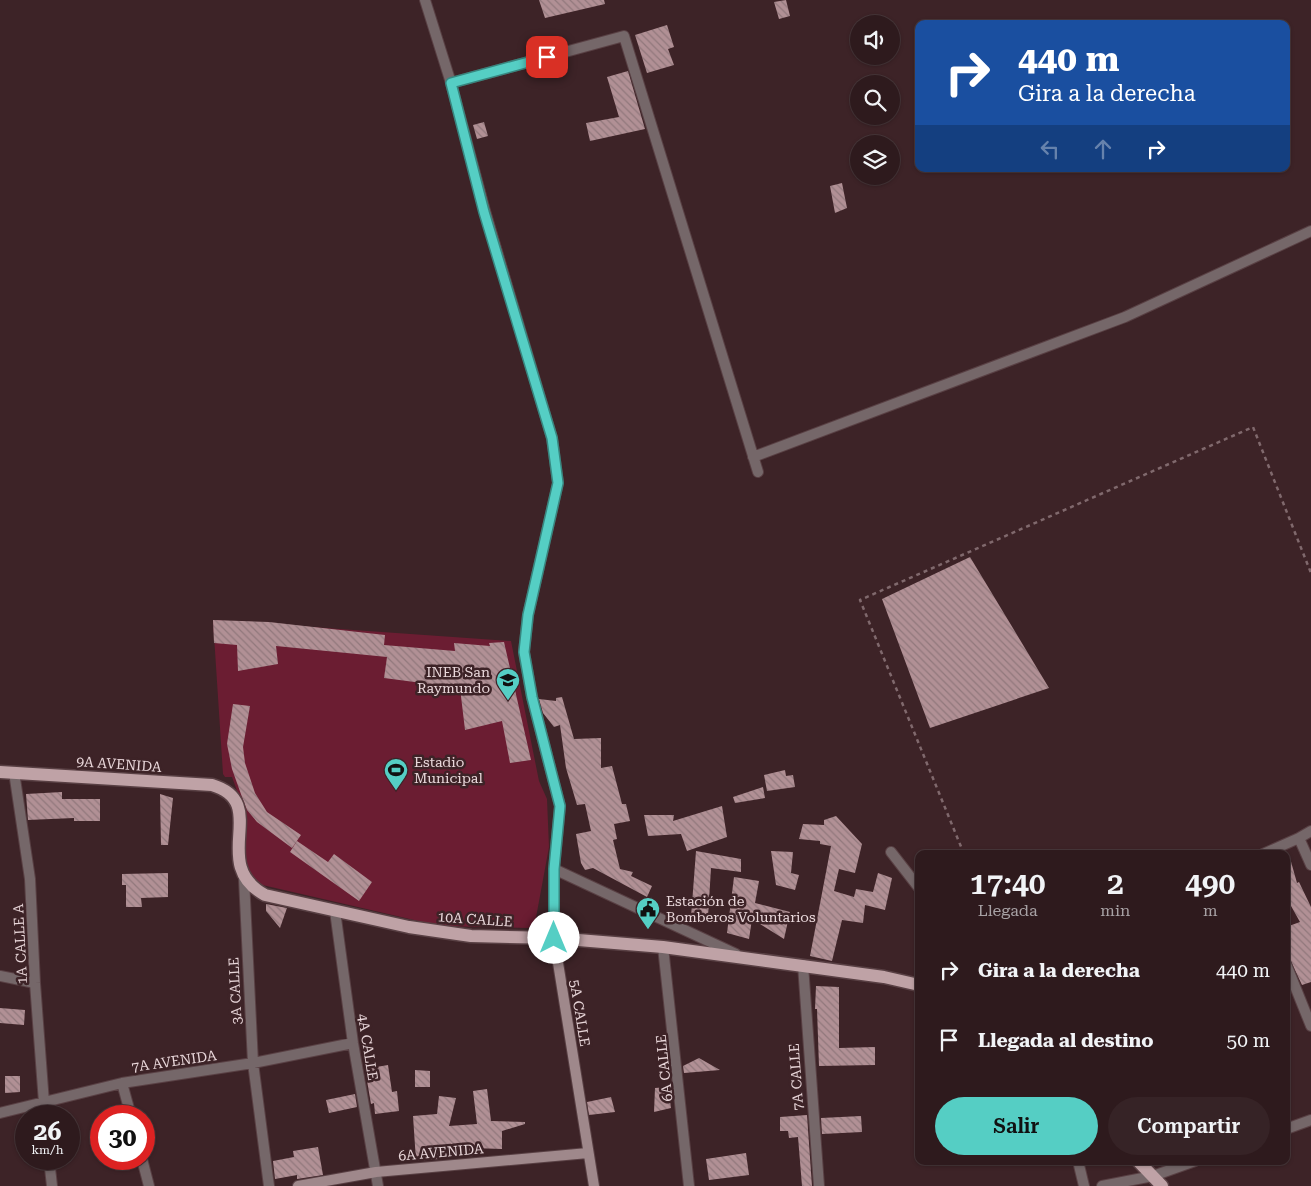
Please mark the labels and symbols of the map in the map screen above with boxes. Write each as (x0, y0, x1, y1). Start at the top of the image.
pin (526, 36, 568, 78)
place label: INEB San Raymundo (417, 664, 490, 696)
school or university icon: INEB San Raymundo (495, 667, 521, 701)
street label: 9A AVENIDA (76, 753, 162, 775)
place label: Estadio Municipal (414, 754, 483, 786)
sports icon: Estadio Municipal (383, 757, 409, 791)
place label: Estación de Bomberos Voluntarios (666, 893, 816, 925)
public building icon: Estación de Bomberos Voluntarios (635, 896, 661, 930)
street label: 1A CALLE A (10, 903, 30, 985)
street label: 10A CALLE (437, 908, 513, 930)
position arrow (527, 911, 579, 963)
street label: 3A CALLE (225, 957, 245, 1025)
street label: 5A CALLE (567, 979, 593, 1048)
street label: 4A CALLE (355, 1013, 381, 1082)
street label: 6A CALLE (653, 1034, 675, 1102)
street label: 7A CALLE (786, 1043, 806, 1111)
street label: 7A AVENIDA (130, 1047, 218, 1075)
speed limit sign: 30 (90, 1105, 155, 1170)
street label: 6A AVENIDA (398, 1140, 485, 1164)

